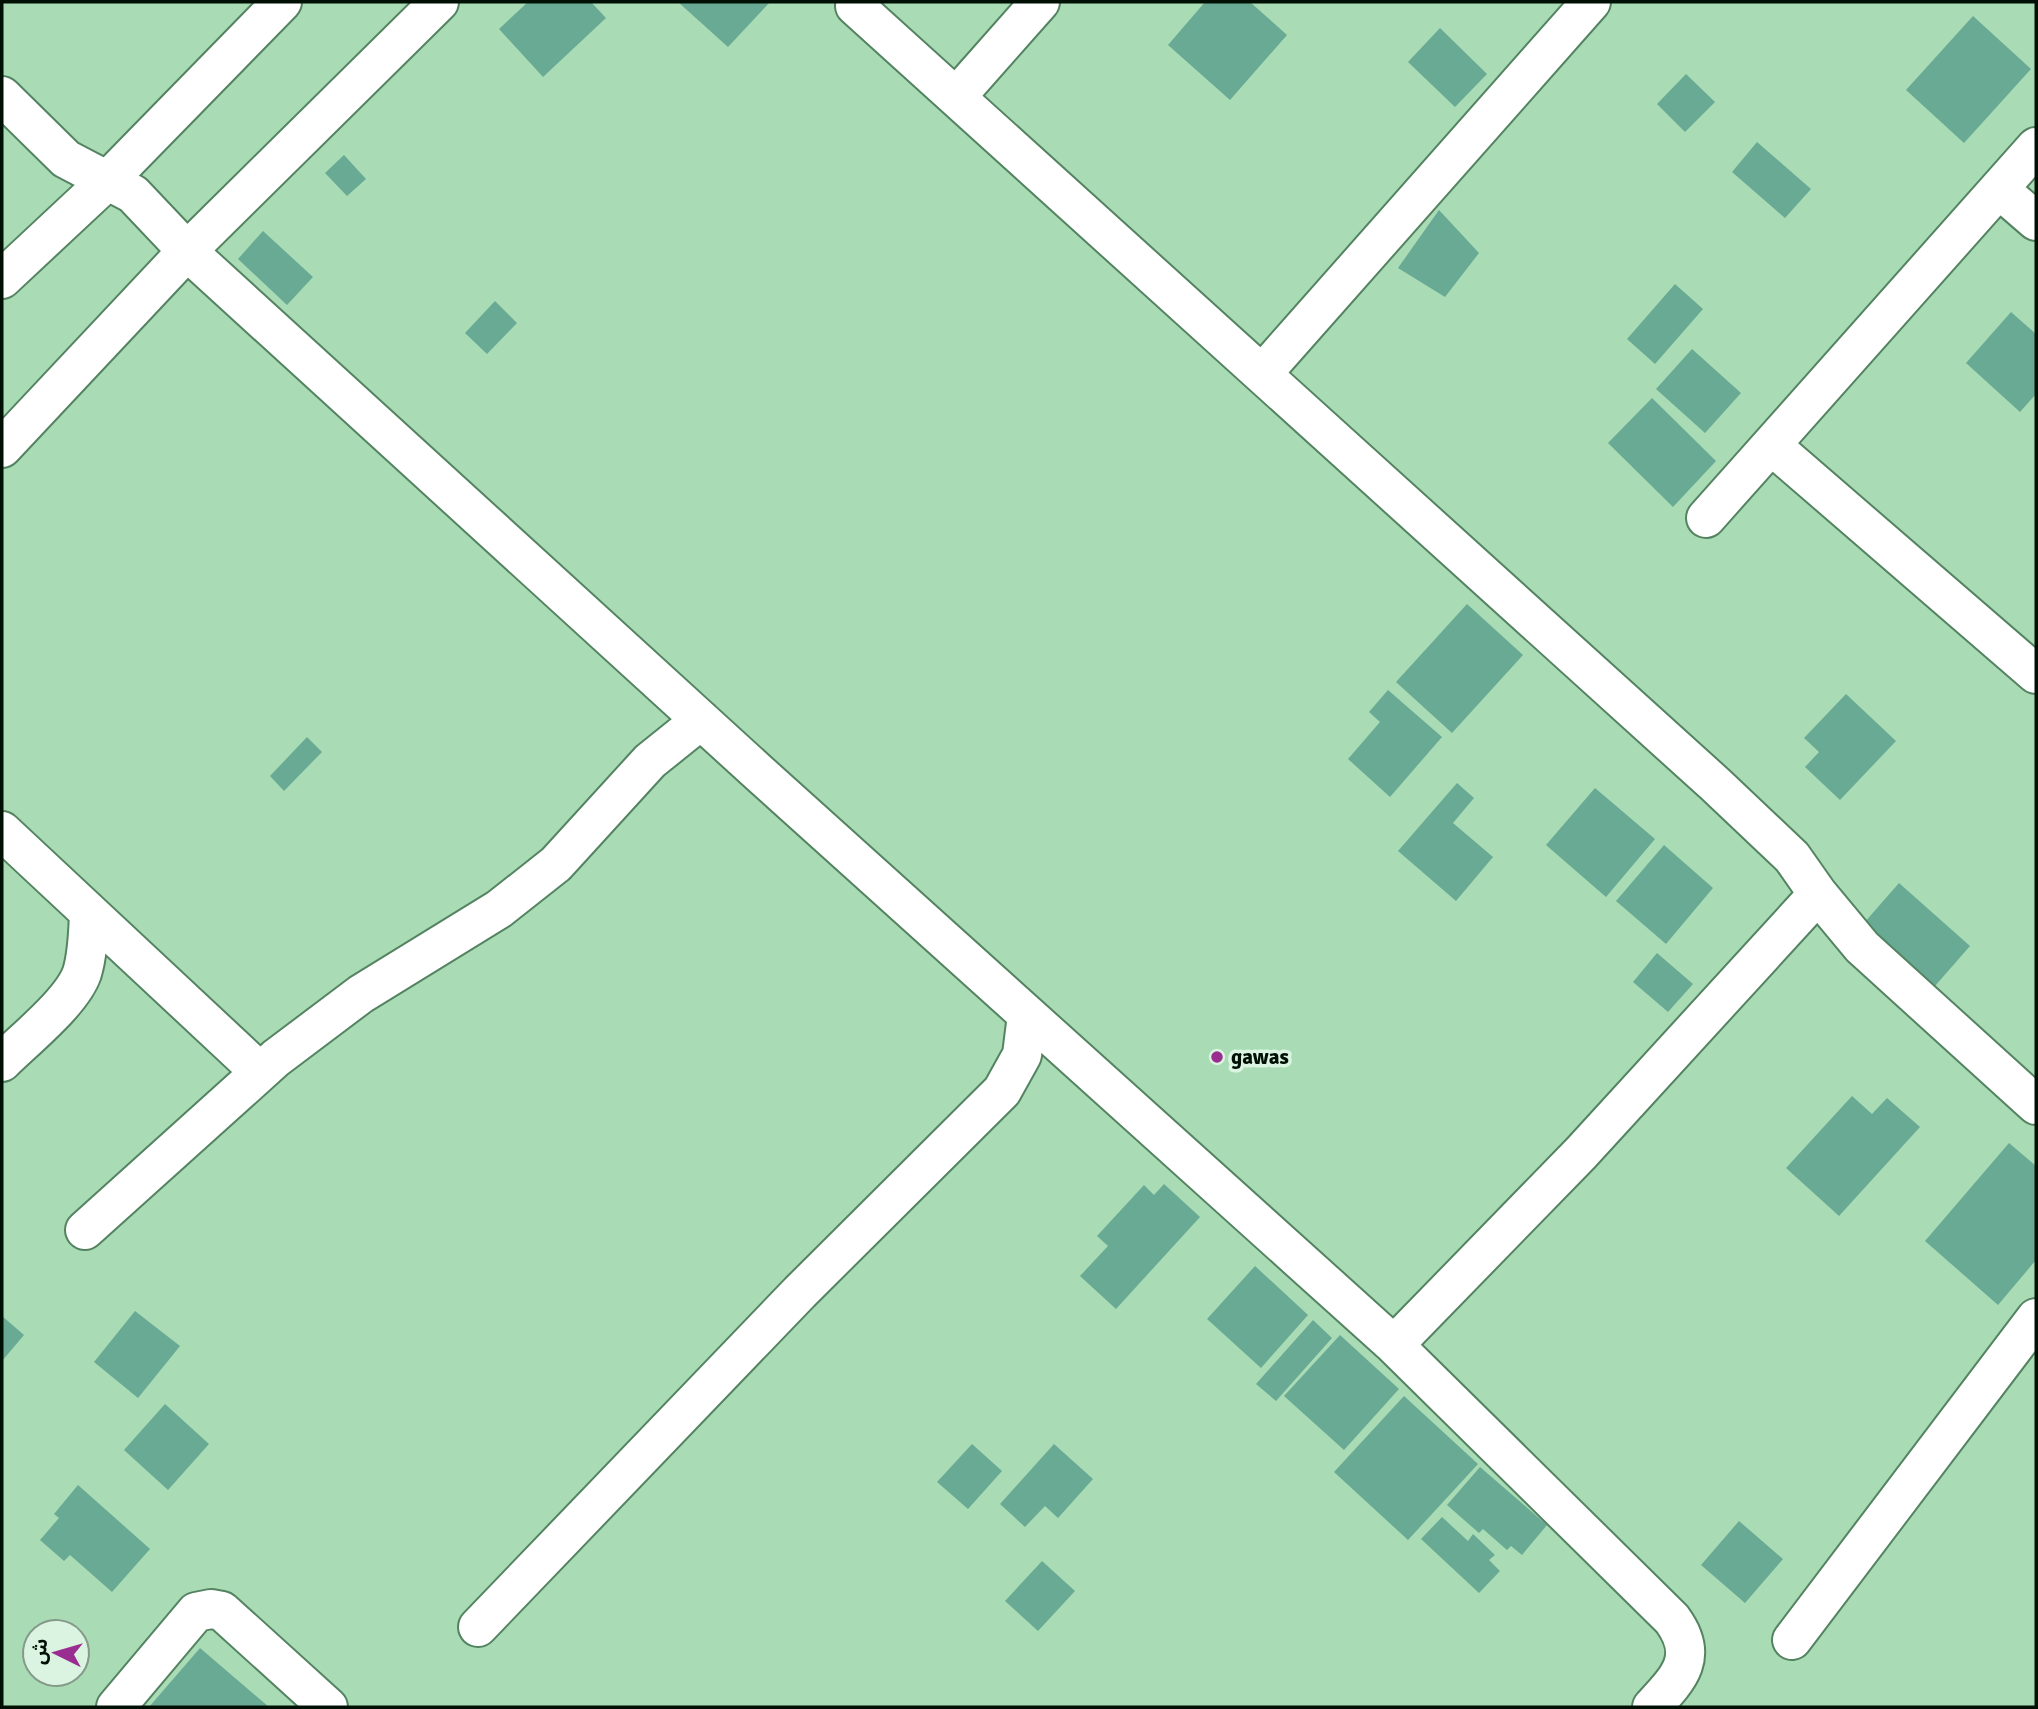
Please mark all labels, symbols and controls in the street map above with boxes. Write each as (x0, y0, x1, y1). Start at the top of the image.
place label: gawas (1231, 1044, 1289, 1070)
marker: gawas (1209, 1049, 1225, 1065)
north arrow (21, 1618, 91, 1688)
text: ش (27, 1638, 53, 1666)

